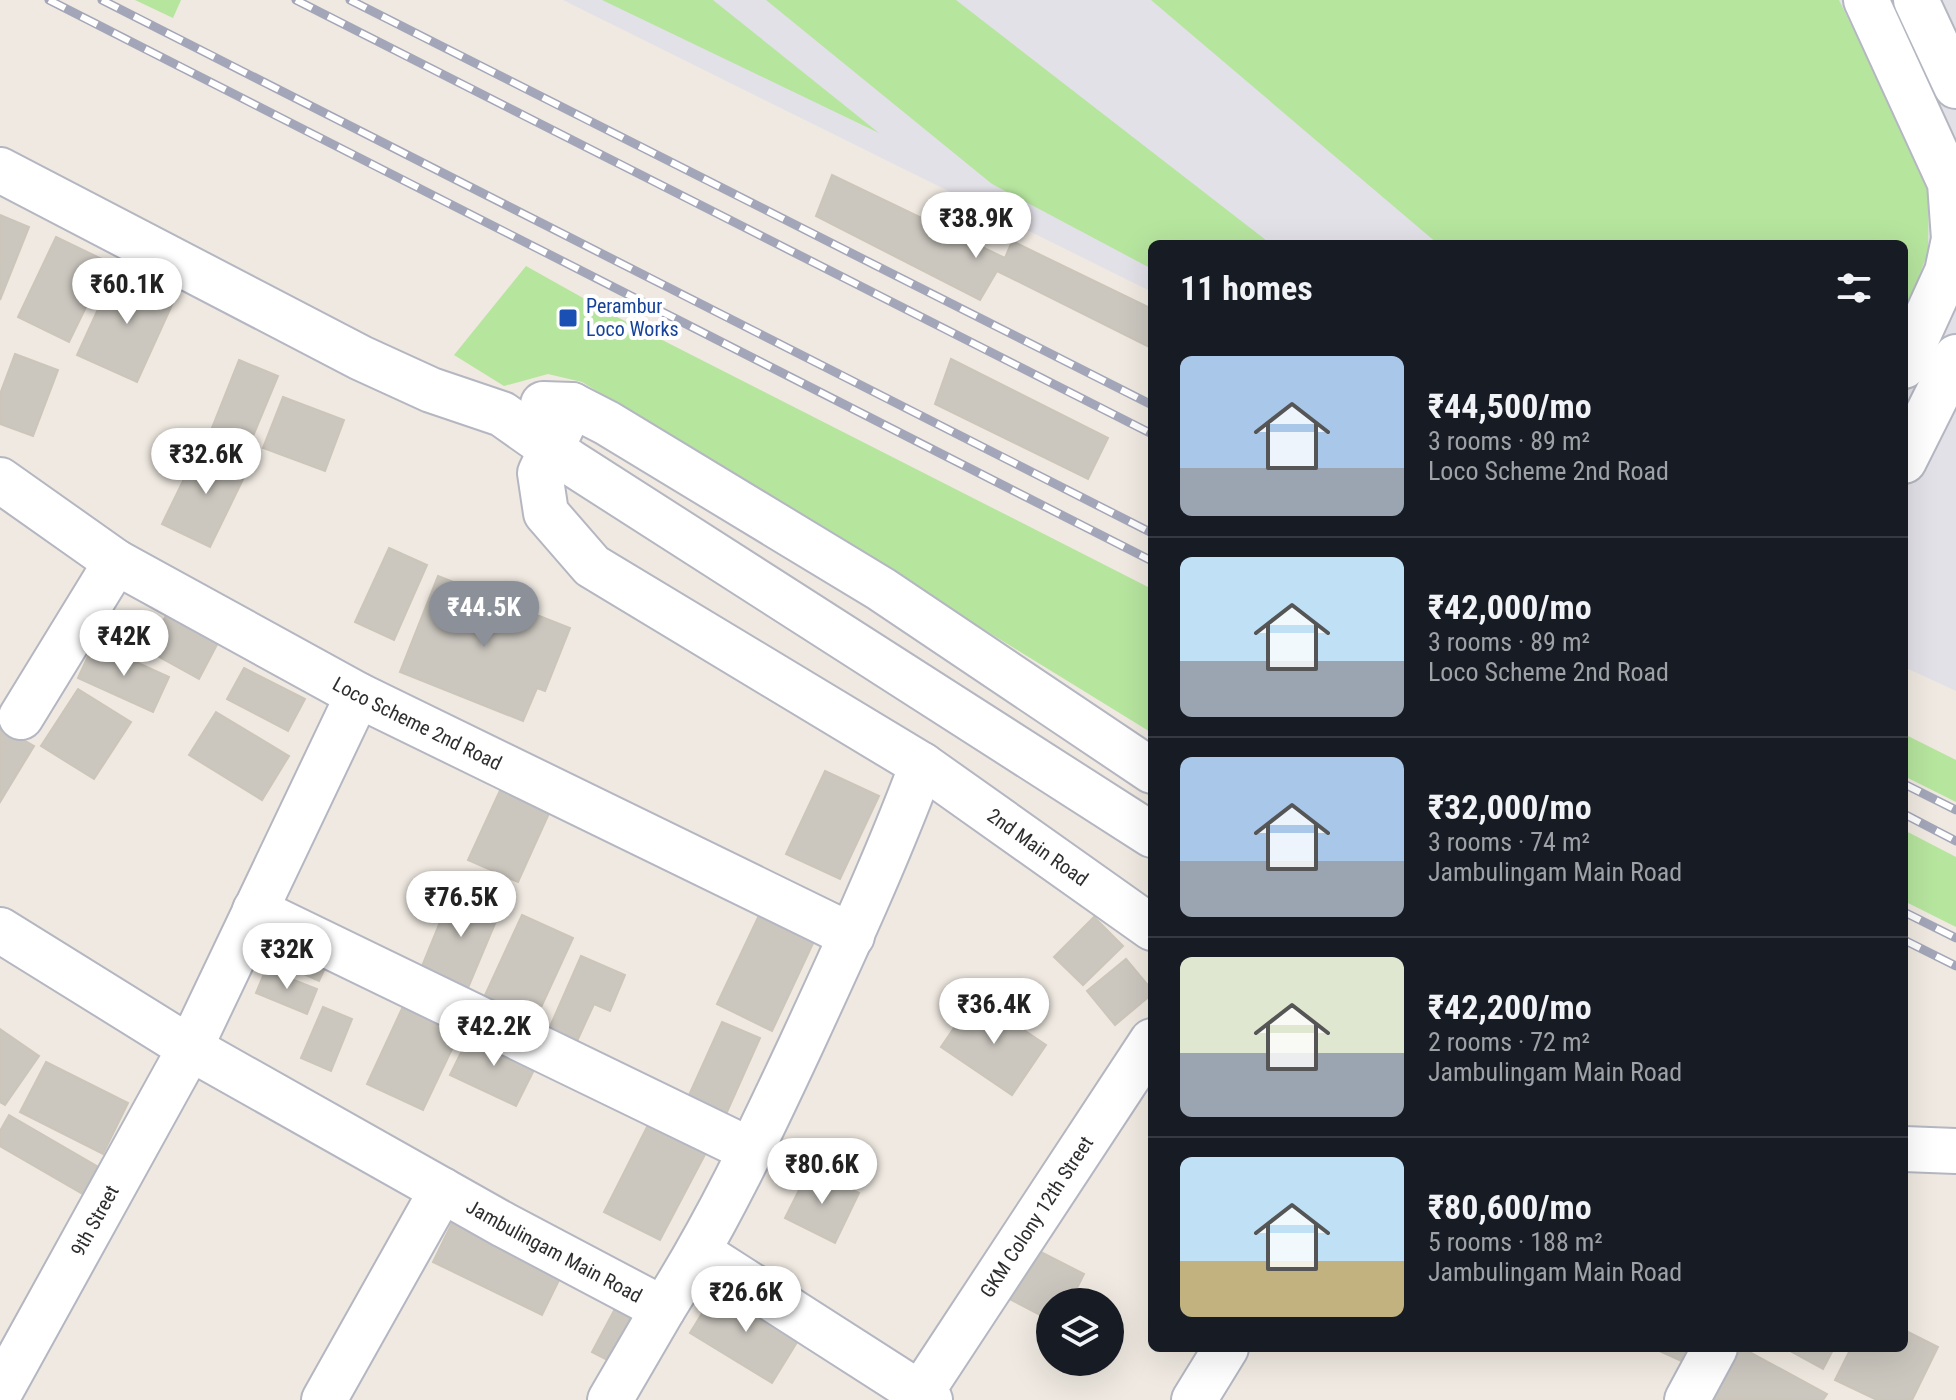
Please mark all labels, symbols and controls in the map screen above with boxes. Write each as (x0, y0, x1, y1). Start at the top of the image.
pin: ₹38.9K (911, 192, 1041, 260)
text: ₹38.9K (939, 203, 1013, 233)
pin: ₹60.1K (62, 258, 192, 326)
icon: filters (1832, 266, 1876, 310)
text: 11 homes (1180, 268, 1313, 308)
text: ₹60.1K (90, 269, 164, 299)
place label: Perambur Loco Works (586, 294, 679, 341)
marker: Perambur Loco Works (557, 307, 579, 329)
text: ₹44,500/mo (1428, 386, 1592, 426)
icon: home (1244, 388, 1340, 484)
text: 3 rooms · 89 m² (1428, 426, 1590, 456)
pin: ₹32.6K (141, 428, 271, 496)
text: ₹32.6K (169, 439, 243, 469)
text: Loco Scheme 2nd Road (1428, 456, 1669, 486)
pin: ₹44.5K (419, 581, 549, 649)
text: ₹42,000/mo (1428, 587, 1592, 627)
icon: home (1244, 589, 1340, 685)
text: ₹44.5K (447, 592, 521, 622)
pin: ₹42K (77, 610, 171, 678)
text: ₹42K (98, 621, 150, 651)
text: 3 rooms · 89 m² (1428, 627, 1590, 657)
text: Loco Scheme 2nd Road (1428, 657, 1669, 687)
street label: Loco Scheme 2nd Road (329, 672, 506, 775)
text: ₹32,000/mo (1428, 787, 1592, 827)
icon: home (1244, 789, 1340, 885)
street label: 2nd Main Road (983, 803, 1093, 891)
text: 3 rooms · 74 m² (1428, 827, 1590, 857)
text: Jambulingam Main Road (1428, 857, 1682, 887)
pin: ₹76.5K (396, 871, 526, 939)
text: ₹76.5K (424, 882, 498, 912)
pin: ₹32K (240, 923, 334, 991)
text: ₹32K (261, 934, 313, 964)
pin: ₹36.4K (929, 978, 1059, 1046)
text: ₹42,200/mo (1428, 987, 1592, 1027)
text: ₹36.4K (957, 989, 1031, 1019)
icon: home (1244, 989, 1340, 1085)
pin: ₹42.2K (429, 1000, 559, 1068)
text: ₹42.2K (457, 1011, 531, 1041)
text: 2 rooms · 72 m² (1428, 1027, 1590, 1057)
text: Jambulingam Main Road (1428, 1057, 1682, 1087)
street label: GKM Colony 12th Street (975, 1132, 1098, 1302)
pin: ₹80.6K (757, 1138, 887, 1206)
text: ₹80.6K (785, 1149, 859, 1179)
street label: 9th Street (66, 1181, 124, 1260)
text: ₹80,600/mo (1428, 1187, 1592, 1227)
icon: home (1244, 1189, 1340, 1285)
street label: Jambulingam Main Road (462, 1194, 646, 1308)
text: 5 rooms · 188 m² (1428, 1227, 1603, 1257)
text: Jambulingam Main Road (1428, 1257, 1682, 1287)
pin: ₹26.6K (681, 1266, 811, 1334)
text: ₹26.6K (709, 1277, 783, 1307)
map controls (1036, 1288, 1124, 1376)
button: layers (1036, 1288, 1124, 1376)

